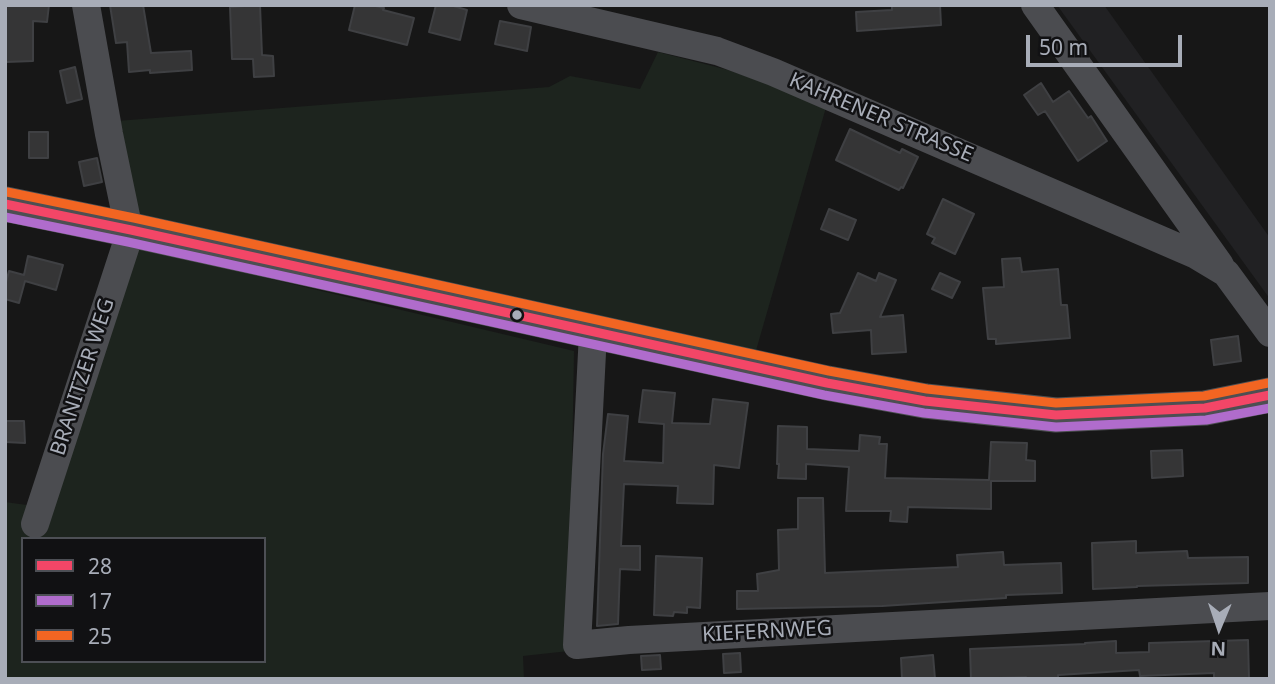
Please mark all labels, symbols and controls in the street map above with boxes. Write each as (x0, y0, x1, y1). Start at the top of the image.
scale bar (1030, 21, 1186, 65)
text: 50 m (1039, 33, 1088, 61)
street label: KAHRENER STRASSE (785, 68, 977, 168)
street label: BRANITZER WEG (46, 295, 120, 459)
unlabelled marker (510, 308, 524, 322)
legend (21, 537, 266, 663)
text: 28 (88, 552, 112, 580)
text: 17 (88, 587, 112, 615)
north arrow (1184, 593, 1254, 663)
street label: KIEFERNWEG (701, 616, 833, 648)
text: 25 (88, 622, 112, 650)
text: N (1210, 636, 1226, 662)

